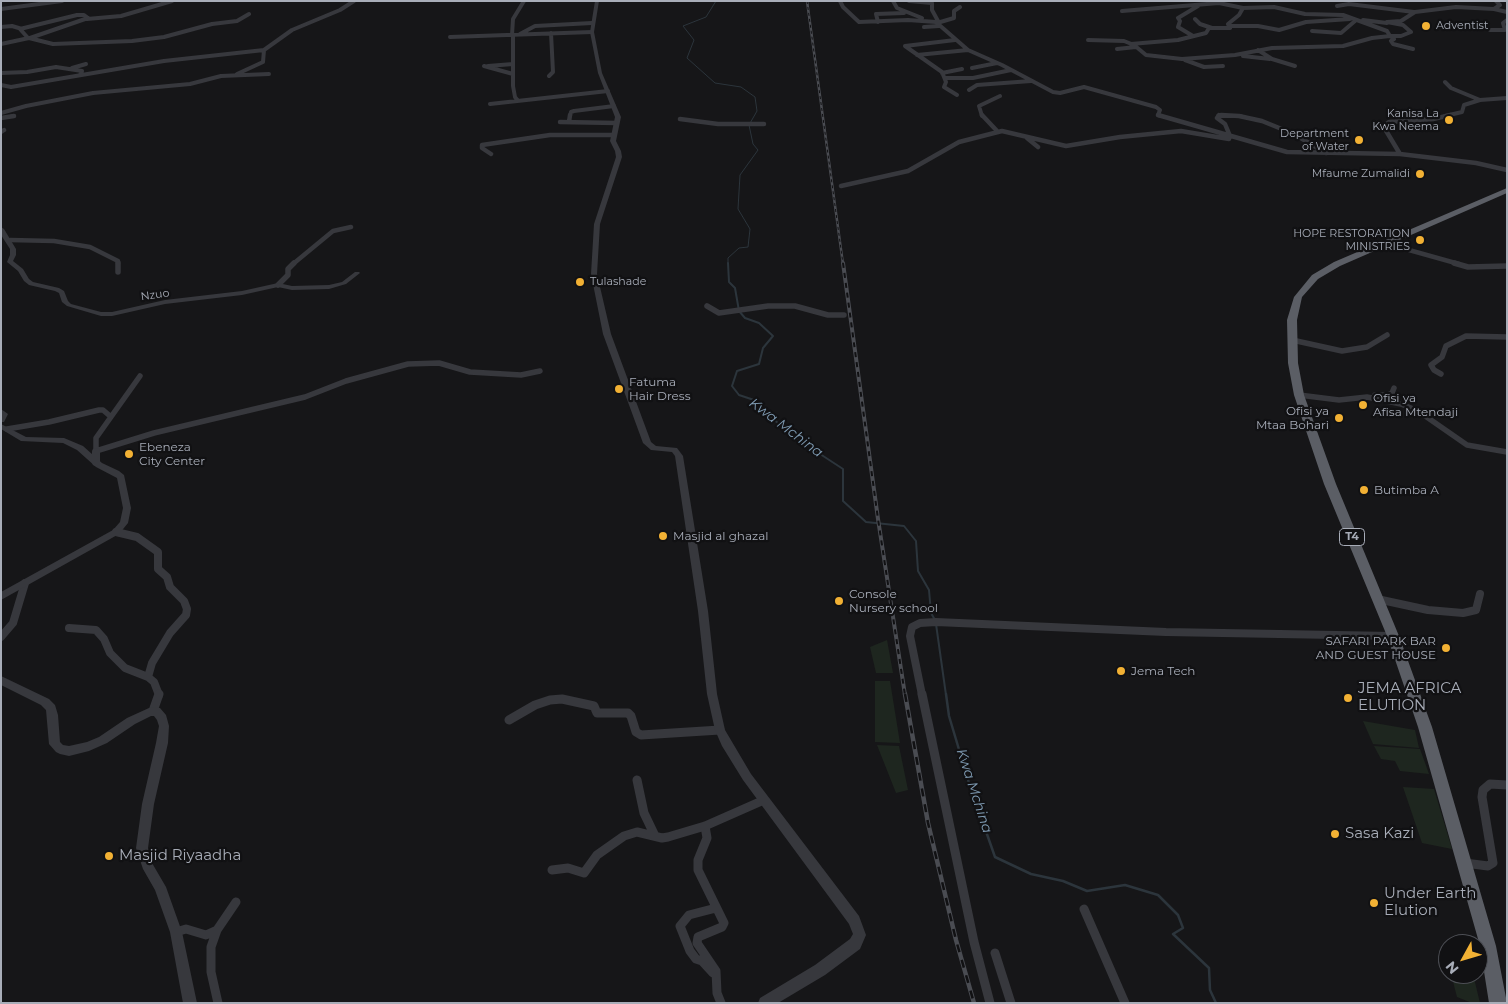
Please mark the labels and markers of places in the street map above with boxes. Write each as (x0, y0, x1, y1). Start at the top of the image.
place label: Adventist (1436, 19, 1488, 33)
marker: Adventist (1420, 20, 1432, 32)
place label: Kanisa La Kwa Neema (1372, 107, 1439, 133)
marker: Kanisa La Kwa Neema (1443, 114, 1455, 126)
place label: Department of Water (1280, 127, 1349, 153)
marker: Department of Water (1353, 134, 1365, 146)
place label: Mfaume Zumalidi (1312, 167, 1410, 181)
marker: Mfaume Zumalidi (1414, 168, 1426, 180)
place label: HOPE RESTORATION MINISTRIES (1293, 227, 1410, 253)
marker: HOPE RESTORATION MINISTRIES (1414, 234, 1426, 246)
place label: Tulashade (590, 275, 646, 289)
marker: Tulashade (574, 276, 586, 288)
place label: Fatuma Hair Dress (629, 375, 691, 403)
marker: Fatuma Hair Dress (613, 383, 625, 395)
place label: Ofisi ya Afisa Mtendaji (1373, 391, 1458, 419)
marker: Ofisi ya Afisa Mtendaji (1357, 399, 1369, 411)
place label: Ofisi ya Mtaa Bohari (1256, 404, 1329, 432)
marker: Ofisi ya Mtaa Bohari (1333, 412, 1345, 424)
place label: Ebeneza City Center (139, 440, 205, 468)
marker: Ebeneza City Center (123, 448, 135, 460)
place label: Butimba A (1374, 483, 1439, 497)
marker: Butimba A (1358, 484, 1370, 496)
place label: Masjid al ghazal (673, 529, 768, 543)
marker: Masjid al ghazal (657, 530, 669, 542)
place label: Console Nursery school (849, 587, 938, 615)
marker: Console Nursery school (833, 595, 845, 607)
place label: SAFARI PARK BAR AND GUEST HOUSE (1316, 634, 1436, 662)
marker: SAFARI PARK BAR AND GUEST HOUSE (1440, 642, 1452, 654)
place label: Jema Tech (1131, 664, 1195, 678)
marker: Jema Tech (1115, 665, 1127, 677)
place label: JEMA AFRICA ELUTION (1358, 680, 1461, 715)
marker: JEMA AFRICA ELUTION (1342, 692, 1354, 704)
place label: Sasa Kazi (1345, 825, 1414, 843)
marker: Sasa Kazi (1329, 828, 1341, 840)
place label: Masjid Riyaadha (119, 847, 241, 865)
marker: Masjid Riyaadha (103, 850, 115, 862)
place label: Under Earth Elution (1384, 885, 1476, 920)
marker: Under Earth Elution (1368, 897, 1380, 909)

